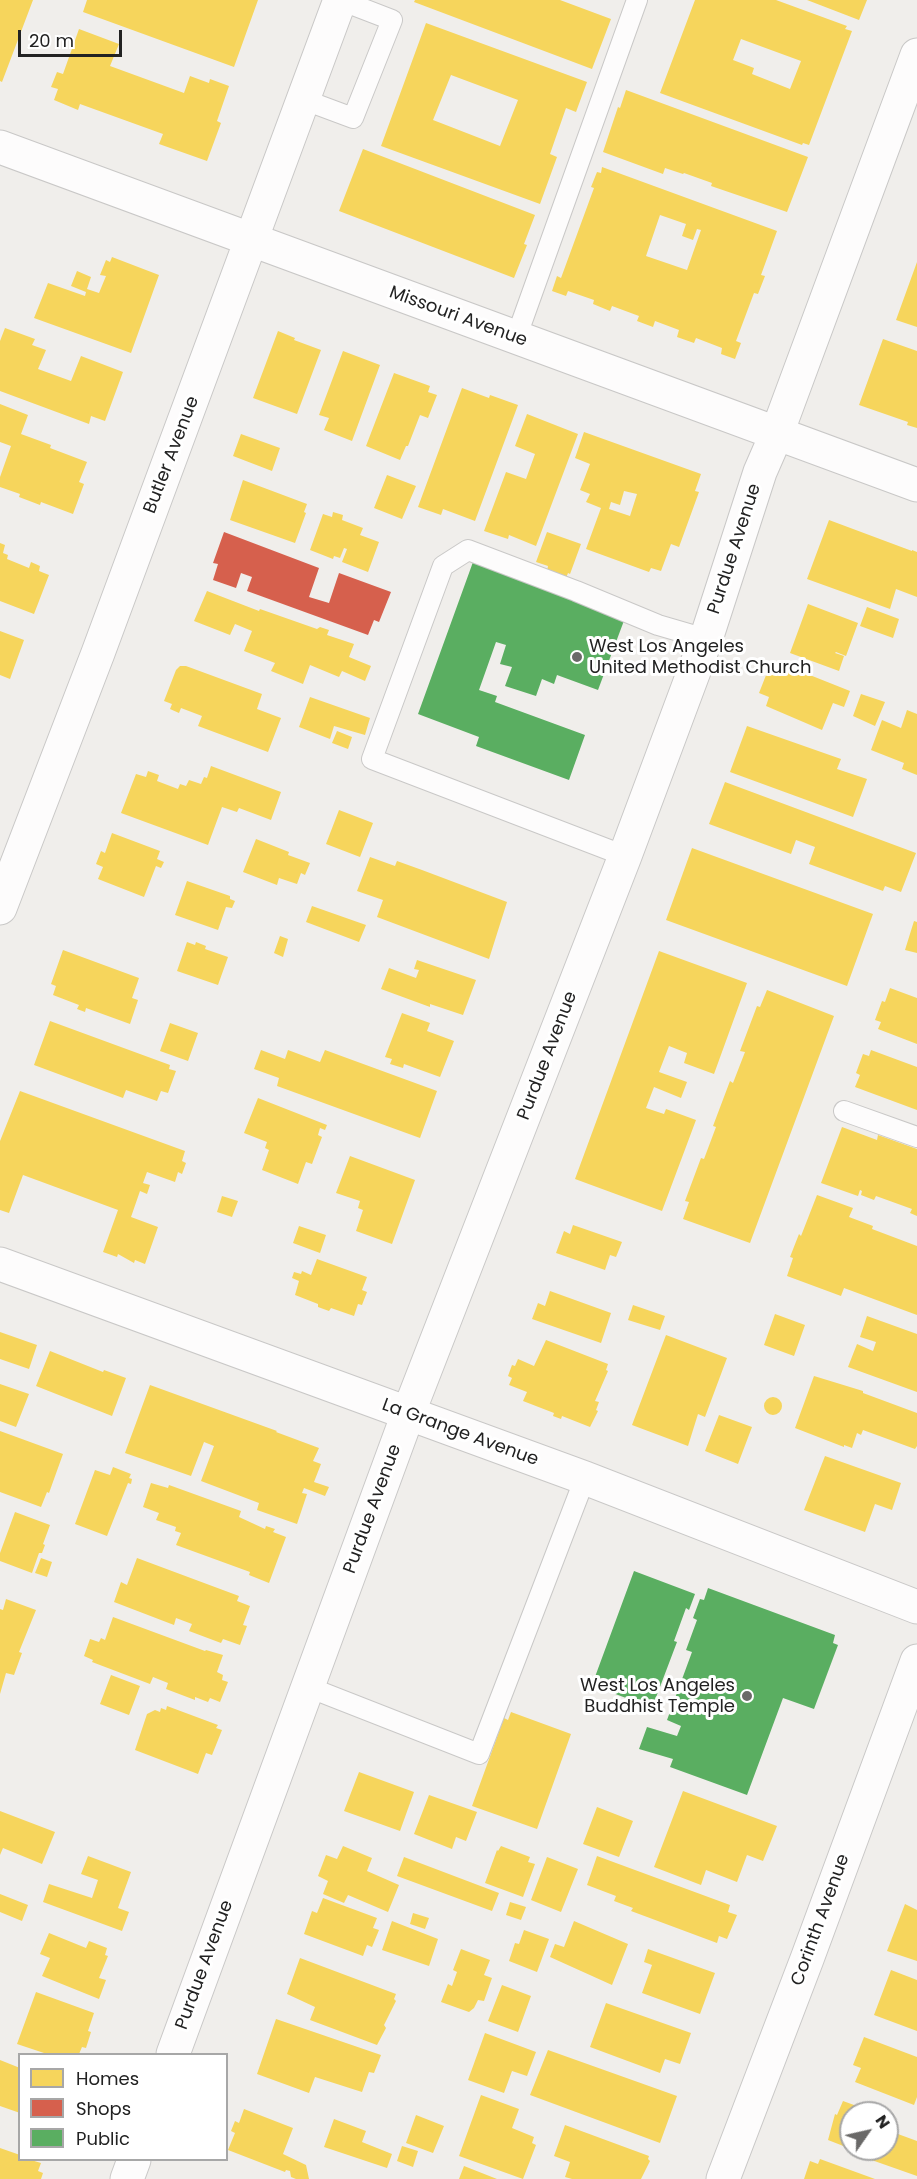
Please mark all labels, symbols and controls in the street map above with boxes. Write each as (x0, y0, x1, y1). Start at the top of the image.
scale bar (21, 18, 124, 56)
text: 20 m (29, 28, 74, 53)
street label: Missouri Avenue (386, 282, 530, 352)
street label: Butler Avenue (140, 393, 204, 517)
street label: Purdue Avenue (704, 481, 766, 617)
place label: West Los Angeles United Methodist Church (589, 636, 811, 678)
marker: West Los Angeles United Methodist Church (570, 650, 584, 664)
street label: Purdue Avenue (514, 989, 582, 1123)
street label: La Grange Avenue (379, 1395, 541, 1471)
street label: Purdue Avenue (340, 1441, 406, 1577)
place label: West Los Angeles Buddhist Temple (580, 1675, 735, 1718)
marker: West Los Angeles Buddhist Temple (740, 1689, 754, 1703)
street label: Corinth Avenue (787, 1851, 855, 1989)
street label: Purdue Avenue (172, 1897, 238, 2033)
legend (18, 2053, 228, 2161)
text: Homes (76, 2066, 139, 2091)
text: Shops (76, 2096, 131, 2121)
north arrow (839, 2101, 899, 2161)
text: N (870, 2110, 896, 2133)
text: Public (76, 2126, 130, 2151)

